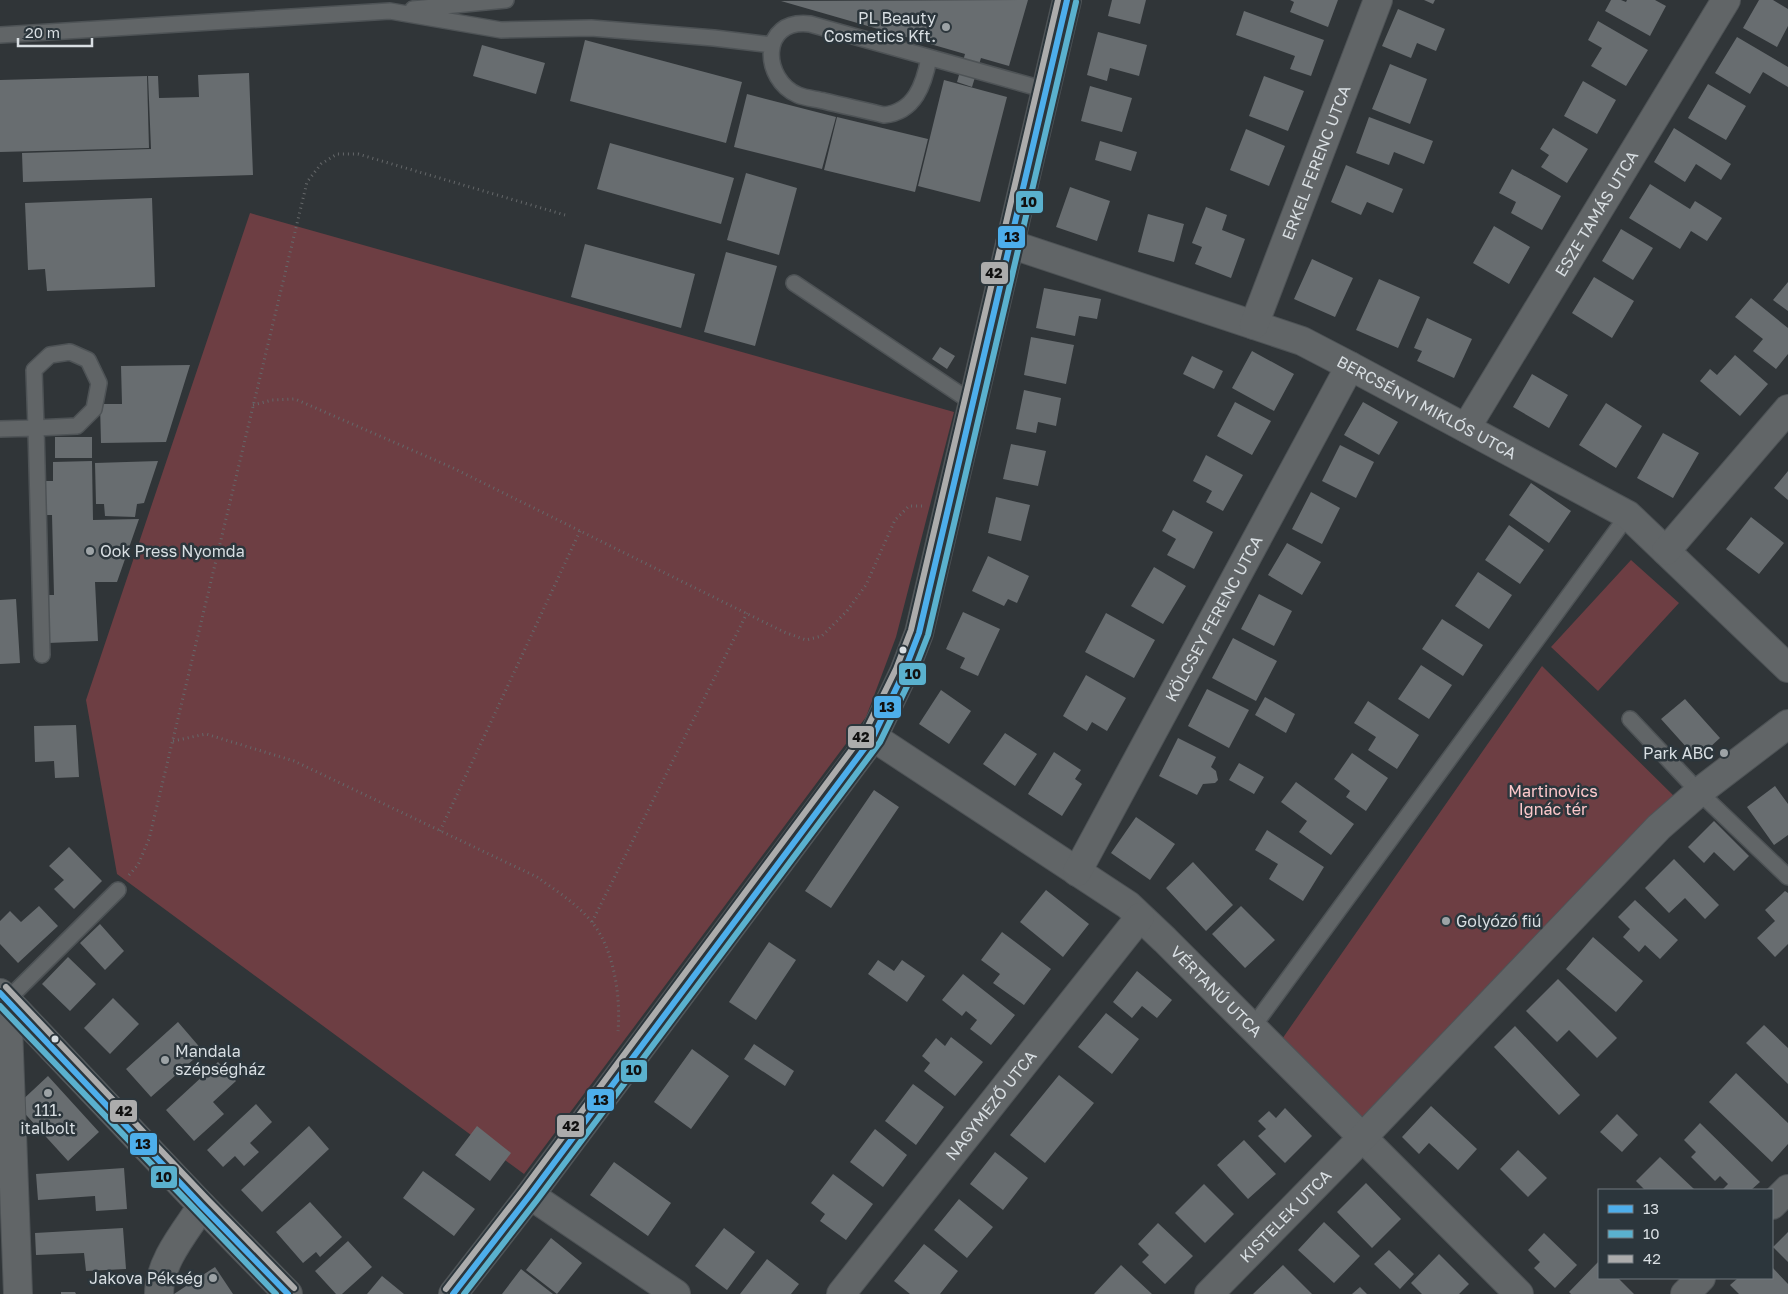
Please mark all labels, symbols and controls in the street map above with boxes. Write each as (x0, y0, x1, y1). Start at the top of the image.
place label: PL Beauty Cosmetics Kft. (824, 8, 936, 46)
scale bar (18, 15, 91, 47)
marker: PL Beauty Cosmetics Kft. (940, 21, 952, 33)
text: 20 m (25, 23, 60, 41)
street label: ERKEL FERENC UTCA (1277, 82, 1355, 243)
street label: ESZE TAMÁS UTCA (1550, 147, 1642, 280)
line badge: 10 (1015, 190, 1044, 214)
text: 10 (1021, 193, 1037, 210)
line badge: 13 (997, 225, 1026, 249)
text: 13 (1004, 228, 1020, 245)
line badge: 42 (980, 261, 1009, 285)
text: 42 (985, 264, 1003, 281)
street label: BERCSÉNYI MIKLÓS UTCA (1334, 351, 1520, 464)
street label: KÖLCSEY FERENC UTCA (1161, 532, 1267, 705)
place label: Ook Press Nyomda (100, 541, 245, 561)
marker: Ook Press Nyomda (84, 545, 96, 557)
unlabelled marker (898, 645, 908, 655)
line badge: 10 (898, 662, 927, 686)
text: 10 (905, 665, 921, 682)
line badge: 13 (873, 695, 902, 719)
text: 13 (879, 698, 895, 715)
line badge: 42 (847, 725, 875, 749)
text: 42 (852, 728, 870, 745)
place label: Park ABC (1643, 743, 1714, 763)
marker: Park ABC (1718, 747, 1730, 759)
park label: Martinovics Ignác tér (1508, 781, 1598, 819)
place label: Golyózó fiú (1456, 911, 1542, 931)
marker: Golyózó fiú (1440, 915, 1452, 927)
street label: VÉRTANÚ UTCA (1167, 942, 1266, 1041)
unlabelled marker (50, 1034, 60, 1044)
place label: Mandala szépségház (175, 1041, 265, 1079)
street label: NAGYMEZŐ UTCA (941, 1046, 1041, 1164)
marker: Mandala szépségház (159, 1054, 171, 1066)
line badge: 10 (620, 1059, 648, 1083)
text: 10 (626, 1061, 642, 1078)
marker: 111. italbolt (42, 1087, 54, 1099)
line badge: 13 (586, 1088, 615, 1112)
text: 13 (593, 1091, 609, 1108)
line badge: 42 (109, 1099, 138, 1123)
place label: 111. italbolt (20, 1100, 76, 1138)
text: 42 (115, 1102, 133, 1119)
line badge: 42 (556, 1114, 585, 1138)
text: 42 (562, 1117, 580, 1134)
line badge: 13 (129, 1132, 158, 1156)
text: 13 (135, 1135, 151, 1152)
line badge: 10 (150, 1165, 178, 1189)
street label: KISTELEK UTCA (1235, 1165, 1336, 1267)
text: 10 (156, 1168, 172, 1185)
legend (1598, 1189, 1773, 1279)
text: 13 (1643, 1199, 1659, 1217)
text: 10 (1643, 1224, 1660, 1242)
text: 42 (1643, 1249, 1661, 1267)
place label: Jakova Pékség (89, 1268, 203, 1288)
marker: Jakova Pékség (207, 1272, 219, 1284)

